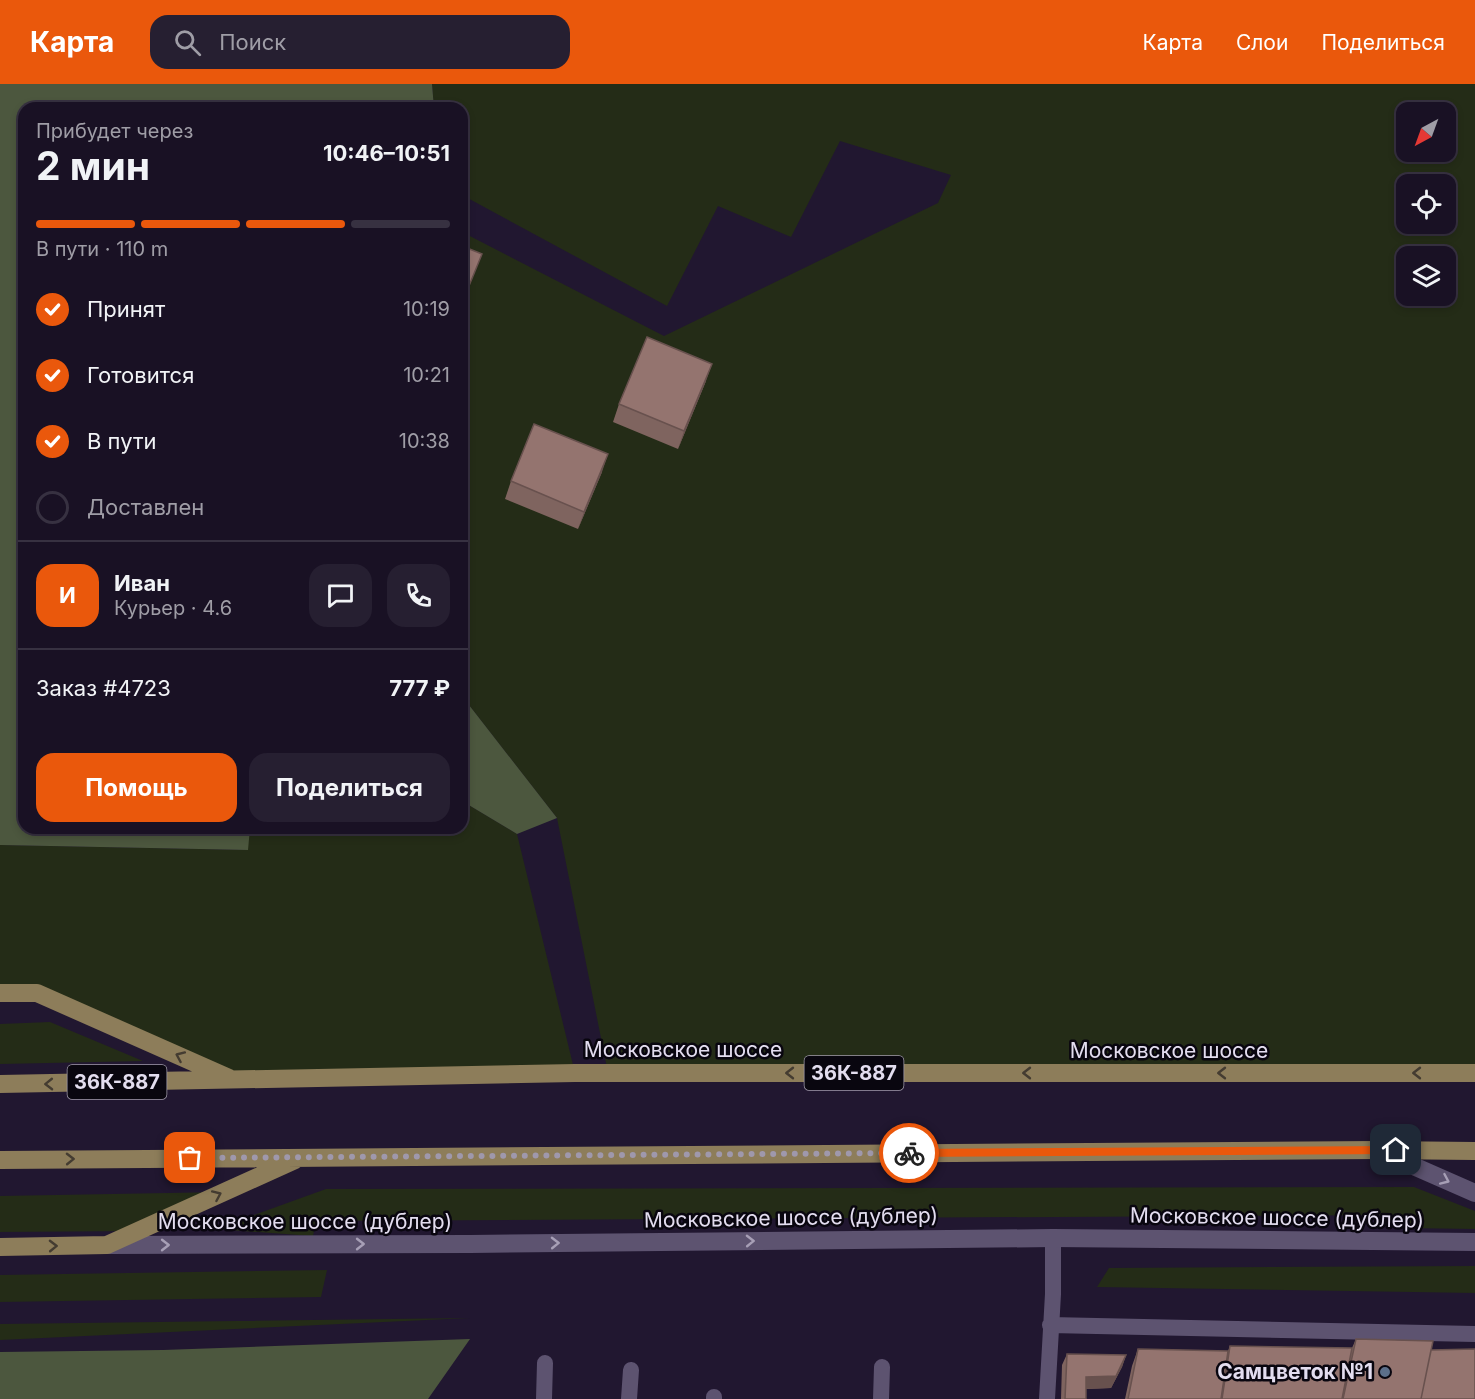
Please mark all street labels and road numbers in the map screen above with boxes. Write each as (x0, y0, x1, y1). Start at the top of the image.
street label: Московское шоссе (584, 1037, 782, 1062)
street label: Московское шоссе (1070, 1038, 1268, 1063)
road number: 36К-887 (804, 1056, 904, 1090)
road number: 36К-887 (68, 1065, 166, 1099)
street label: Московское шоссе (дублер) (644, 1202, 938, 1233)
street label: Московское шоссе (дублер) (1130, 1202, 1424, 1233)
street label: Московское шоссе (дублер) (158, 1209, 452, 1234)

